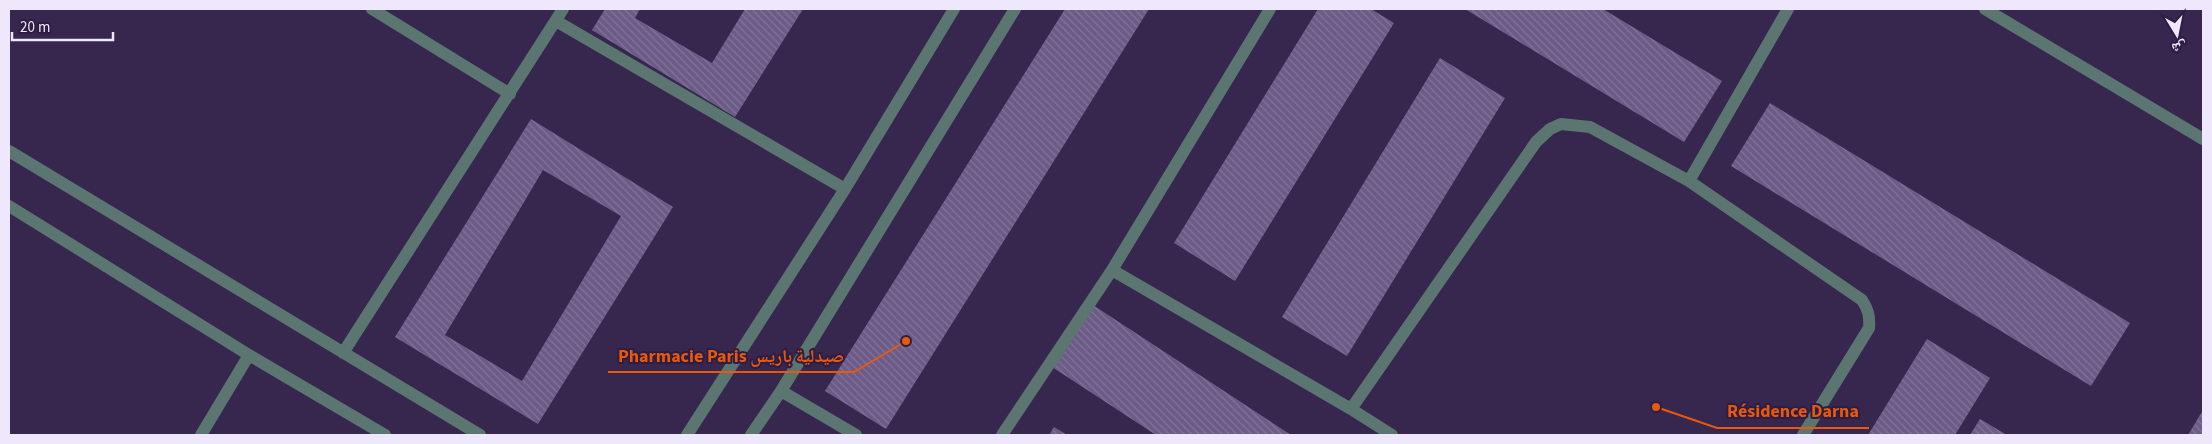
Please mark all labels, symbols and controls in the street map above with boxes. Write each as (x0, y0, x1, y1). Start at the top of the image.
scale bar (12, 10, 114, 42)
north arrow (2152, 10, 2202, 60)
text: 20 m (20, 17, 50, 38)
text: ش (2170, 36, 2188, 58)
callout: Pharmacie Paris صيدلية باريس (608, 339, 854, 372)
text: Pharmacie Paris صيدلية باريس (618, 344, 844, 369)
callout: Résidence Darna (1717, 395, 1869, 428)
text: Résidence Darna (1727, 399, 1859, 424)

